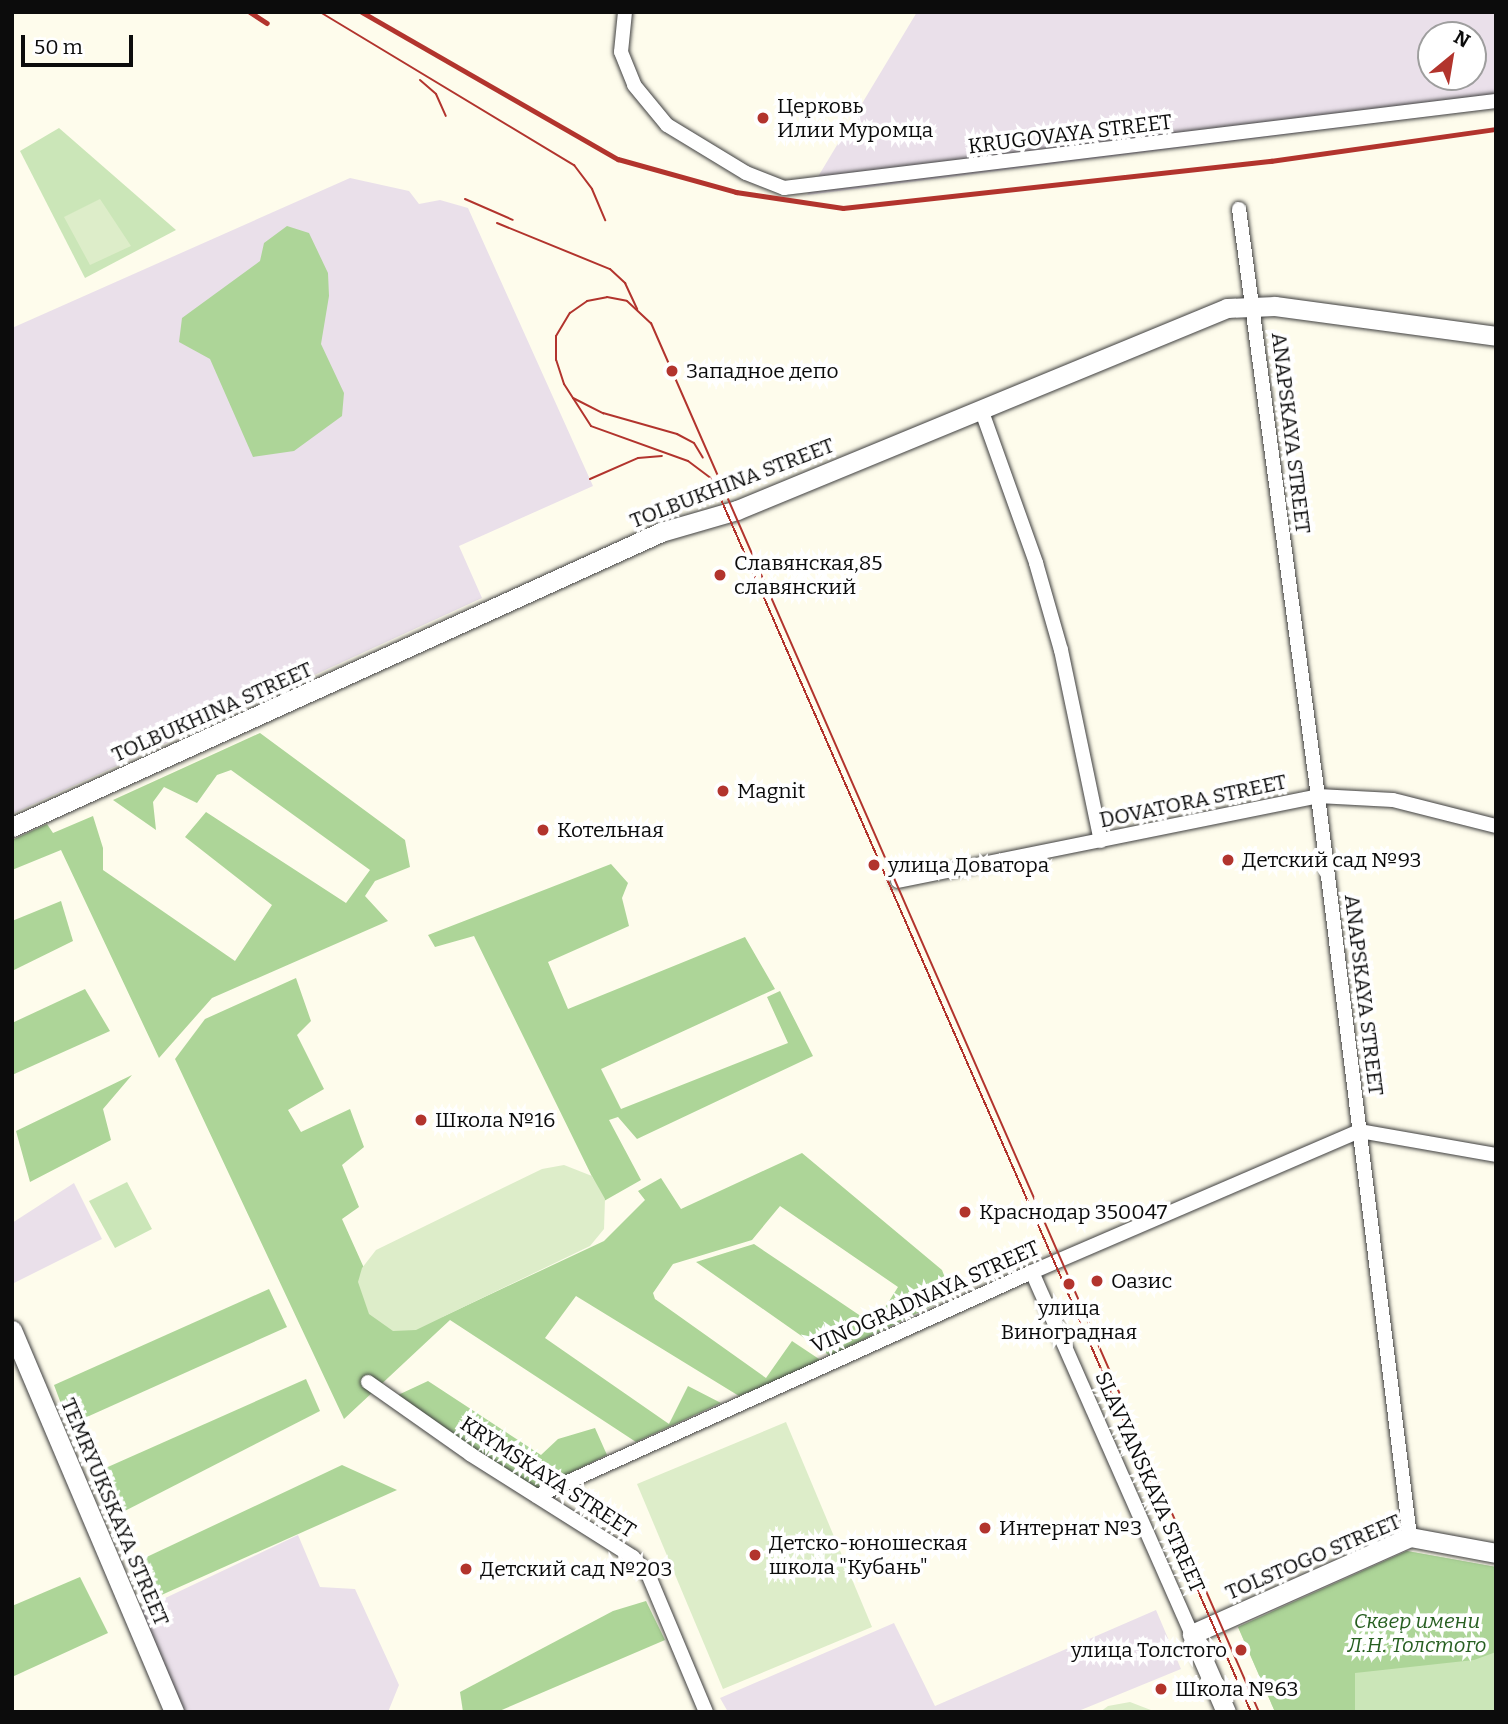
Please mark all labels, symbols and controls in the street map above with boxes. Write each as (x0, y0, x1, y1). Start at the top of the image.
scale bar (24, 21, 136, 65)
north arrow (1417, 21, 1487, 91)
text: N (1450, 25, 1474, 53)
text: 50 m (34, 34, 83, 60)
place label: Церковь Илии Муромца (777, 93, 933, 143)
street label: KRUGOVAYA STREET (967, 109, 1173, 159)
marker: Церковь Илии Муромца (755, 110, 771, 126)
street label: ANAPSKAYA STREET (1266, 331, 1316, 535)
place label: Западное депо (686, 358, 839, 384)
marker: Западное депо (664, 363, 680, 379)
street label: TOLBUKHINA STREET (626, 432, 838, 534)
place label: Славянская,85 славянский (734, 550, 883, 600)
marker: Славянская,85 славянский (712, 567, 728, 583)
street label: TOLBUKHINA STREET (108, 656, 316, 768)
street label: DOVATORA STREET (1097, 769, 1289, 833)
place label: Magnit (737, 778, 805, 804)
marker: Magnit (715, 783, 731, 799)
place label: Котельная (557, 817, 664, 843)
marker: Котельная (535, 822, 551, 838)
place label: Детский сад №93 (1242, 847, 1422, 873)
place label: улица Доватора (888, 852, 1049, 878)
marker: Детский сад №93 (1220, 852, 1236, 868)
marker: улица Доватора (866, 857, 882, 873)
street label: ANAPSKAYA STREET (1339, 893, 1389, 1097)
place label: Школа №16 (435, 1107, 555, 1133)
marker: Школа №16 (413, 1112, 429, 1128)
place label: Краснодар 350047 (979, 1199, 1167, 1225)
marker: Краснодар 350047 (957, 1204, 973, 1220)
street label: VINOGRADNAYA STREET (807, 1235, 1043, 1359)
place label: Оазис (1111, 1268, 1172, 1294)
marker: Оазис (1089, 1273, 1105, 1289)
marker: улица Виноградная (1061, 1276, 1077, 1292)
place label: улица Виноградная (1001, 1295, 1137, 1345)
street label: SLAVYANSKAYA STREET (1090, 1368, 1210, 1596)
street label: TEMRYUKSKAYA STREET (56, 1394, 174, 1630)
street label: KRYMSKAYA STREET (456, 1411, 640, 1543)
street label: TOLSTOGO STREET (1222, 1509, 1404, 1605)
place label: Интернат №3 (999, 1515, 1142, 1541)
marker: Интернат №3 (977, 1520, 993, 1536)
place label: Детско-юношеская школа "Кубань" (769, 1530, 967, 1580)
marker: Детско-юношеская школа "Кубань" (747, 1547, 763, 1563)
place label: Детский сад №203 (480, 1556, 673, 1582)
marker: Детский сад №203 (458, 1561, 474, 1577)
park label: Сквер имени Л.Н. Толстого (1348, 1608, 1486, 1658)
place label: улица Толстого (1071, 1637, 1227, 1663)
marker: улица Толстого (1233, 1642, 1249, 1658)
place label: Школа №63 (1175, 1676, 1299, 1702)
marker: Школа №63 (1153, 1681, 1169, 1697)

